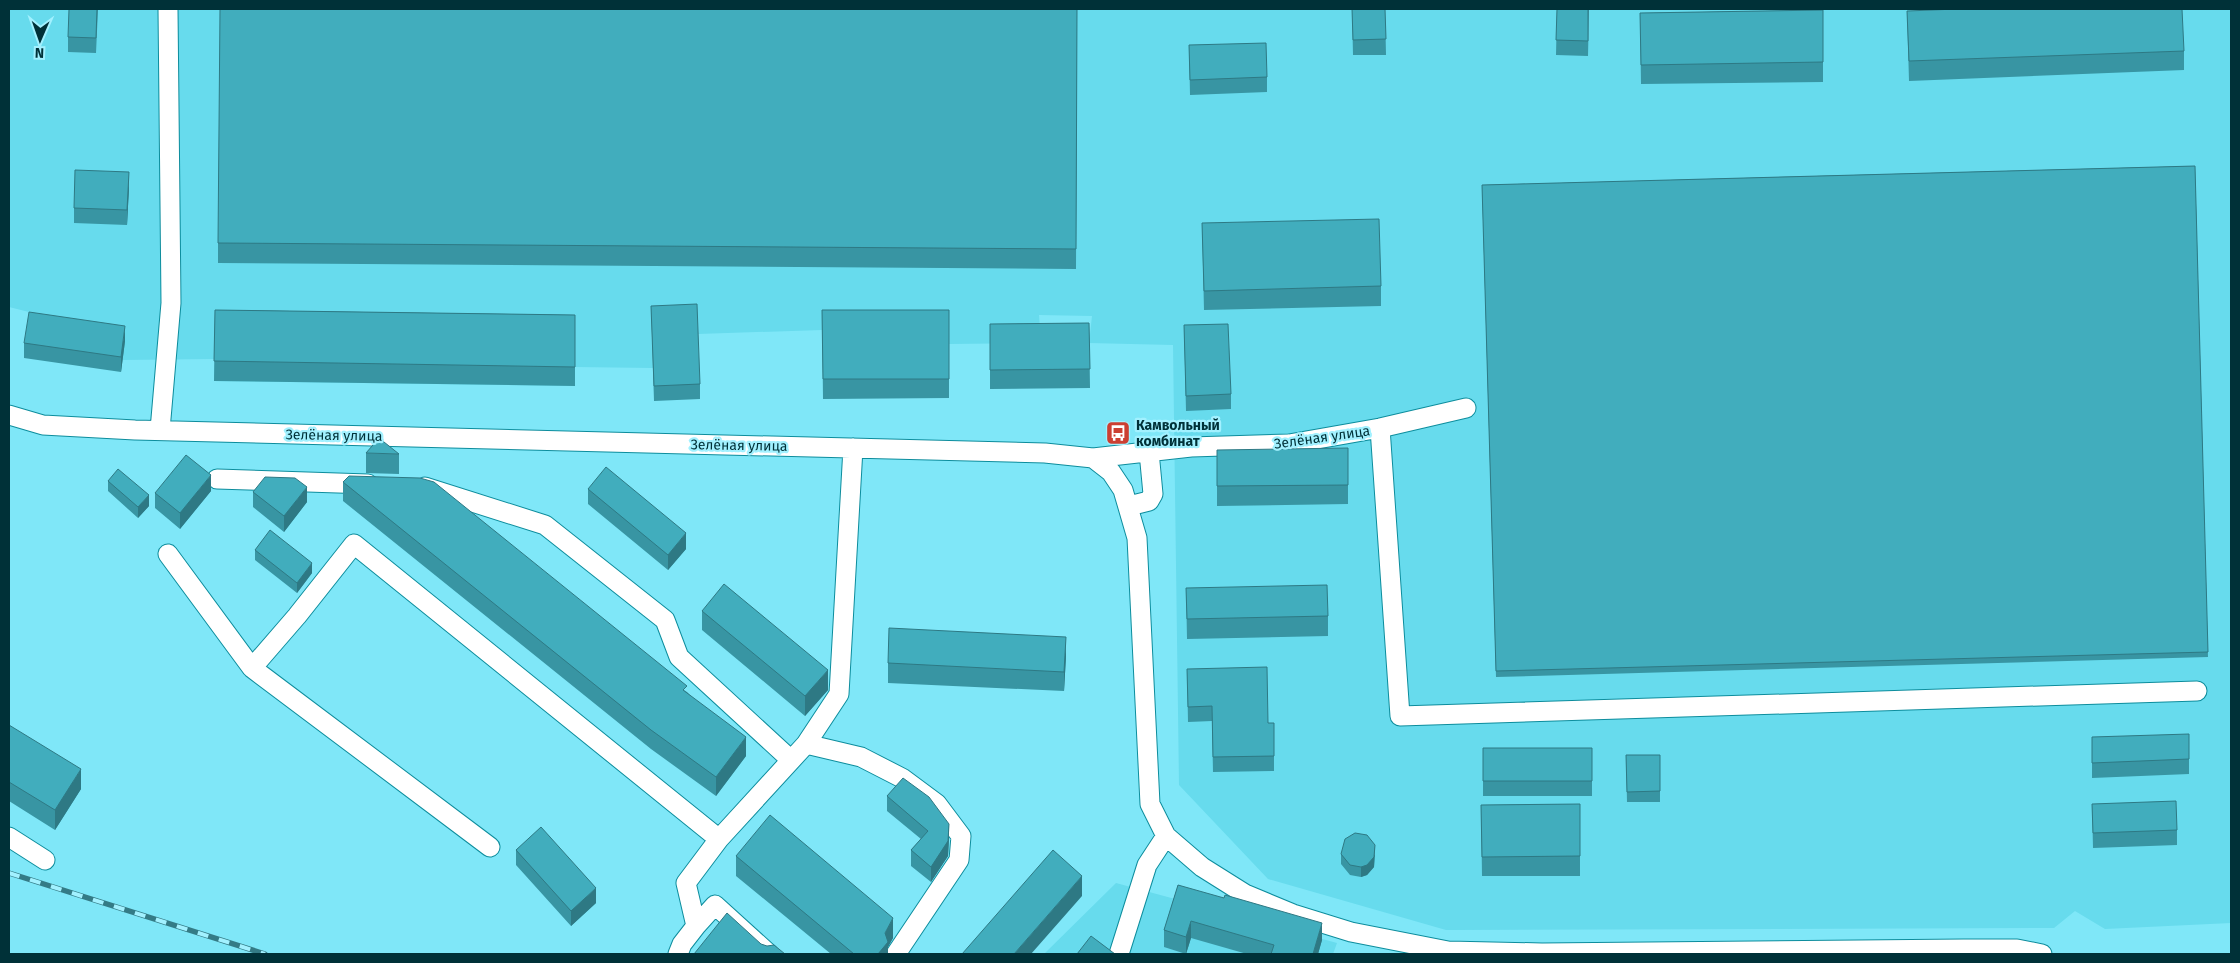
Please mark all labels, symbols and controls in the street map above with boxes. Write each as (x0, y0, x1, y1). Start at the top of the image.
north arrow (15, 15, 65, 65)
text: N (35, 44, 45, 61)
place label: Камвольный комбинат (1136, 417, 1220, 450)
bus stop icon: Камвольный комбинат (1105, 420, 1131, 446)
street label: Зелёная улица (1273, 422, 1371, 453)
street label: Зелёная улица (285, 426, 383, 445)
street label: Зелёная улица (690, 436, 788, 455)

